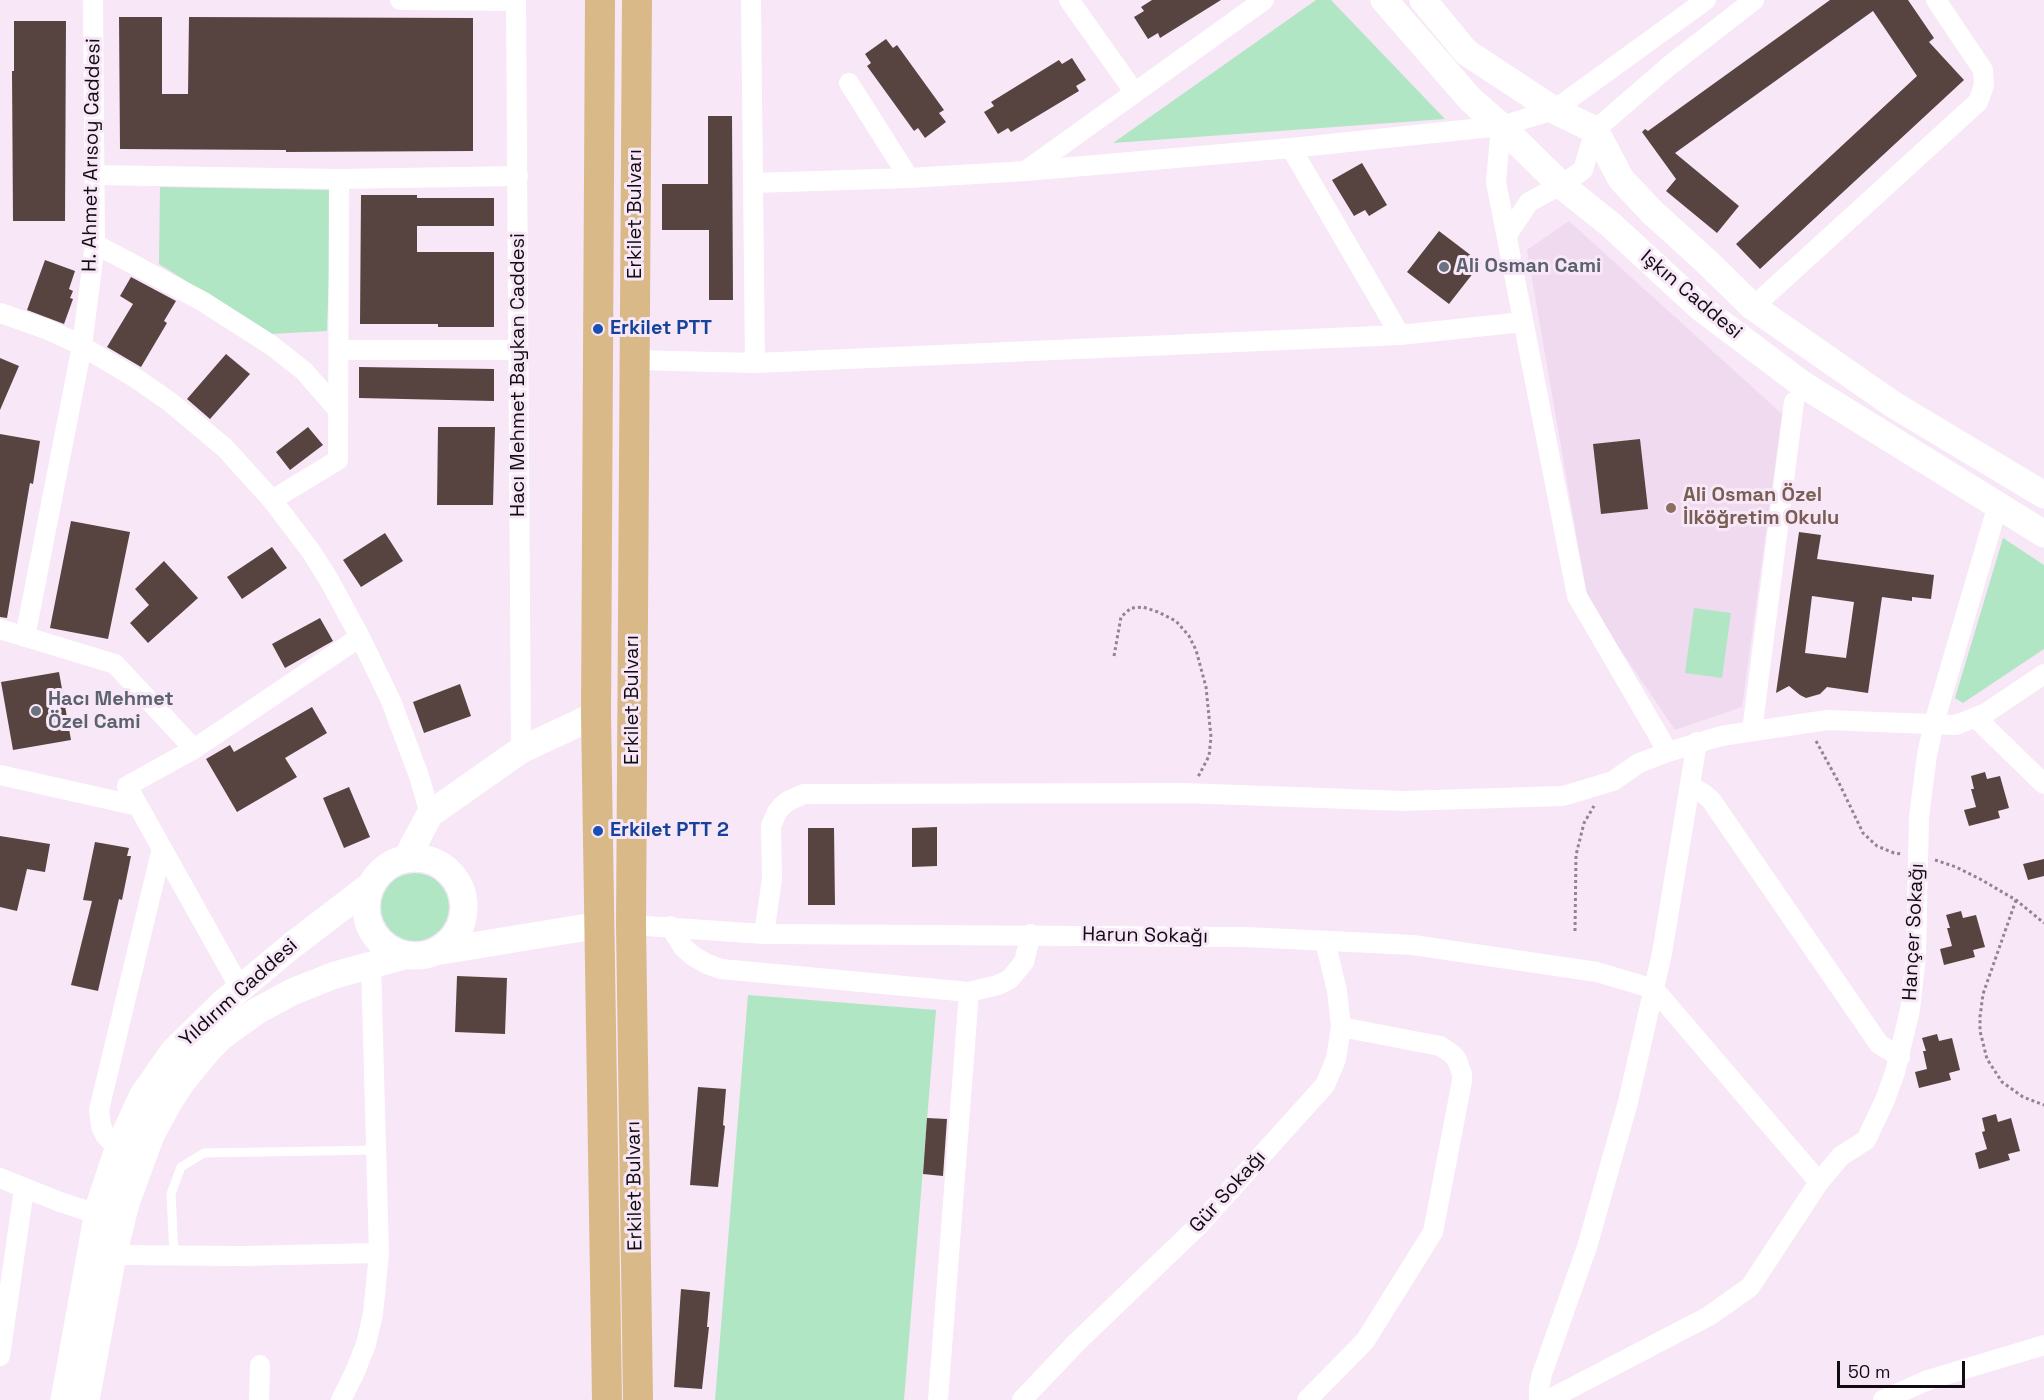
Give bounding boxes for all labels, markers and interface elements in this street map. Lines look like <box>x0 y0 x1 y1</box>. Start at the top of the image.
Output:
street label: H. Ahmet Arısoy Caddesi <box>78 38 106 272</box>
street label: Erkilet Bulvarı <box>624 149 648 279</box>
street label: Hacı Mehmet Baykan Caddesi <box>507 233 531 517</box>
street label: Işkın Caddesi <box>1635 245 1747 345</box>
place label: Ali Osman Cami <box>1456 255 1601 279</box>
marker: Ali Osman Cami <box>1437 260 1451 274</box>
place label: Erkilet PTT <box>610 317 712 341</box>
marker: Erkilet PTT <box>591 322 605 336</box>
place label: Ali Osman Özel İlköğretim Okulu <box>1683 484 1839 531</box>
marker: Ali Osman Özel İlköğretim Okulu <box>1664 501 1678 515</box>
street label: Erkilet Bulvarı <box>621 635 645 765</box>
place label: Hacı Mehmet Özel Cami <box>48 688 174 735</box>
marker: Hacı Mehmet Özel Cami <box>29 704 43 718</box>
place label: Erkilet PTT 2 <box>610 819 729 843</box>
marker: Erkilet PTT 2 <box>591 824 605 838</box>
street label: Hançer Sokağı <box>1898 863 1930 1001</box>
street label: Harun Sokağı <box>1082 923 1208 949</box>
street label: Yıldırım Caddesi <box>175 934 303 1052</box>
street label: Erkilet Bulvarı <box>622 1121 648 1251</box>
street label: Gür Sokağı <box>1185 1146 1271 1238</box>
scale bar <box>1840 1349 1968 1387</box>
text: 50 m <box>1848 1360 1890 1383</box>

